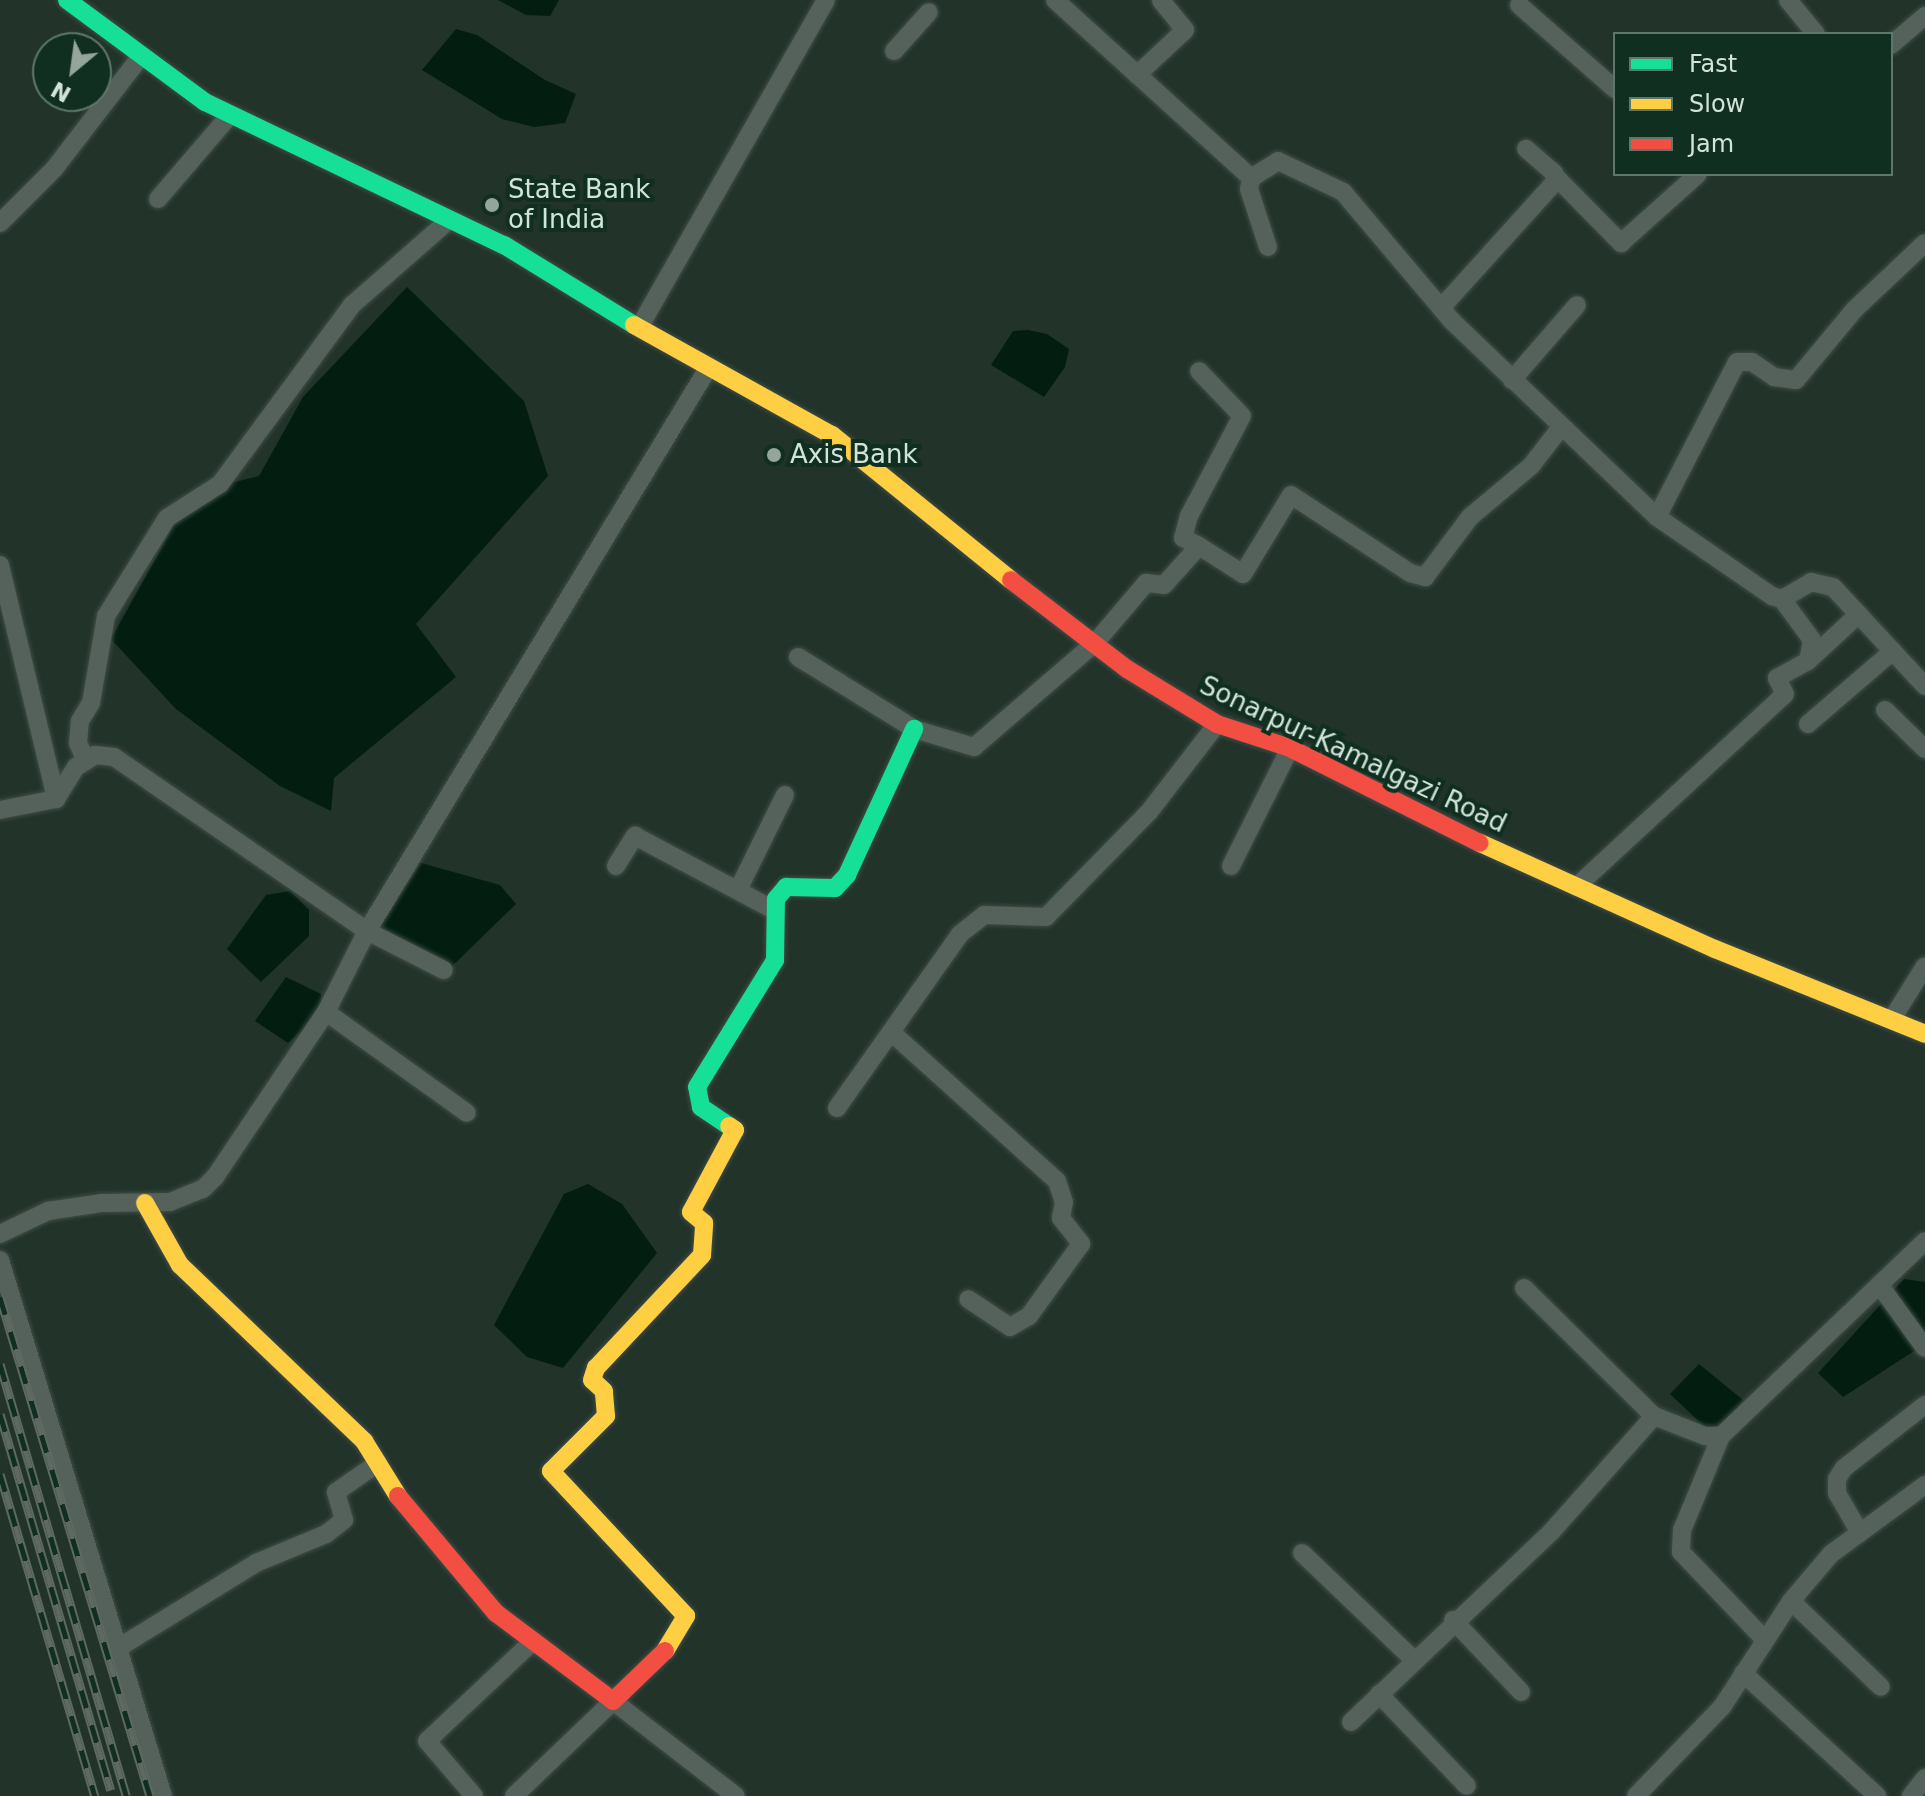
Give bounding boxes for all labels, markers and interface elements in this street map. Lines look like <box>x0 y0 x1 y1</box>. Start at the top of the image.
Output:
north arrow <box>32 32 112 112</box>
legend <box>1613 32 1893 176</box>
text: Fast <box>1689 50 1737 78</box>
text: N <box>47 76 75 107</box>
text: Slow <box>1689 90 1745 118</box>
text: Jam <box>1689 130 1734 158</box>
place label: State Bank of India <box>508 174 650 236</box>
marker: State Bank of India <box>483 196 501 214</box>
place label: Axis Bank <box>790 439 918 471</box>
marker: Axis Bank <box>765 446 783 464</box>
street label: Sonarpur-Kamalgazi Road <box>1195 670 1511 840</box>

